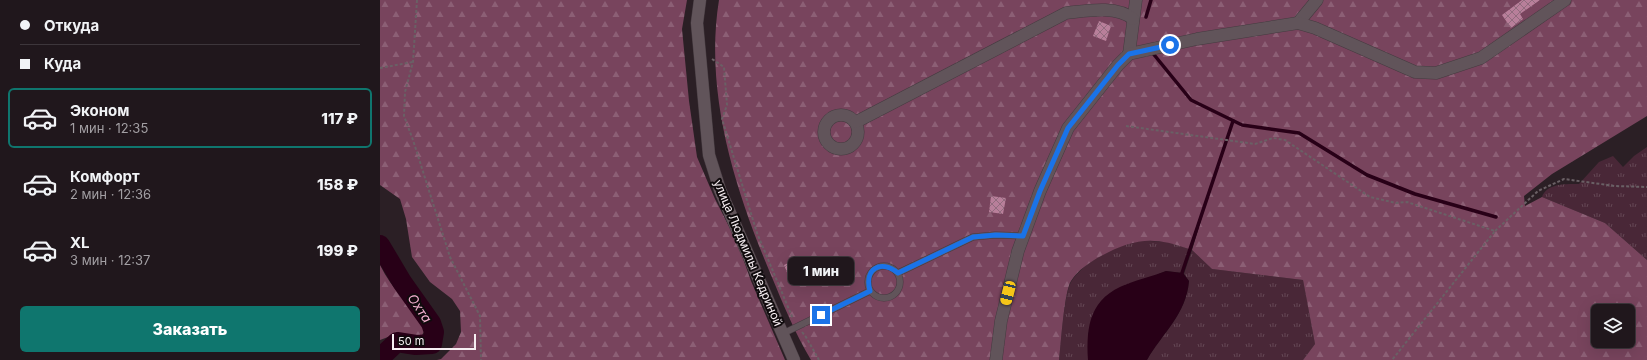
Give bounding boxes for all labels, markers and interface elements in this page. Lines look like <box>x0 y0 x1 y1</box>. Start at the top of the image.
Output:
text: Откуда <box>44 16 99 35</box>
route start <box>1161 36 1179 54</box>
text: Куда <box>44 54 81 73</box>
icon: car <box>22 100 58 136</box>
text: Эконом <box>70 101 129 120</box>
text: 117 ₽ <box>321 109 358 128</box>
text: 1 мин · 12:35 <box>70 120 148 136</box>
icon: car <box>22 166 58 202</box>
text: Комфорт <box>70 167 140 186</box>
text: 158 ₽ <box>317 175 358 194</box>
street label: улица Людмилы Кедриной <box>711 177 786 328</box>
text: 2 мин · 12:36 <box>70 186 151 202</box>
icon: car <box>22 232 58 268</box>
text: XL <box>70 233 90 252</box>
text: 199 ₽ <box>317 241 358 260</box>
text: 3 мин · 12:37 <box>70 252 150 268</box>
callout: 1 мин <box>788 257 854 285</box>
text: 1 мин <box>803 263 839 279</box>
car <box>999 280 1017 306</box>
water label: Охта <box>405 291 435 325</box>
map controls <box>1591 304 1635 348</box>
button: layers <box>1591 304 1635 348</box>
button: Заказать <box>20 306 360 352</box>
route end <box>812 306 830 324</box>
scale bar <box>392 332 476 351</box>
text: 50 m <box>398 334 424 348</box>

